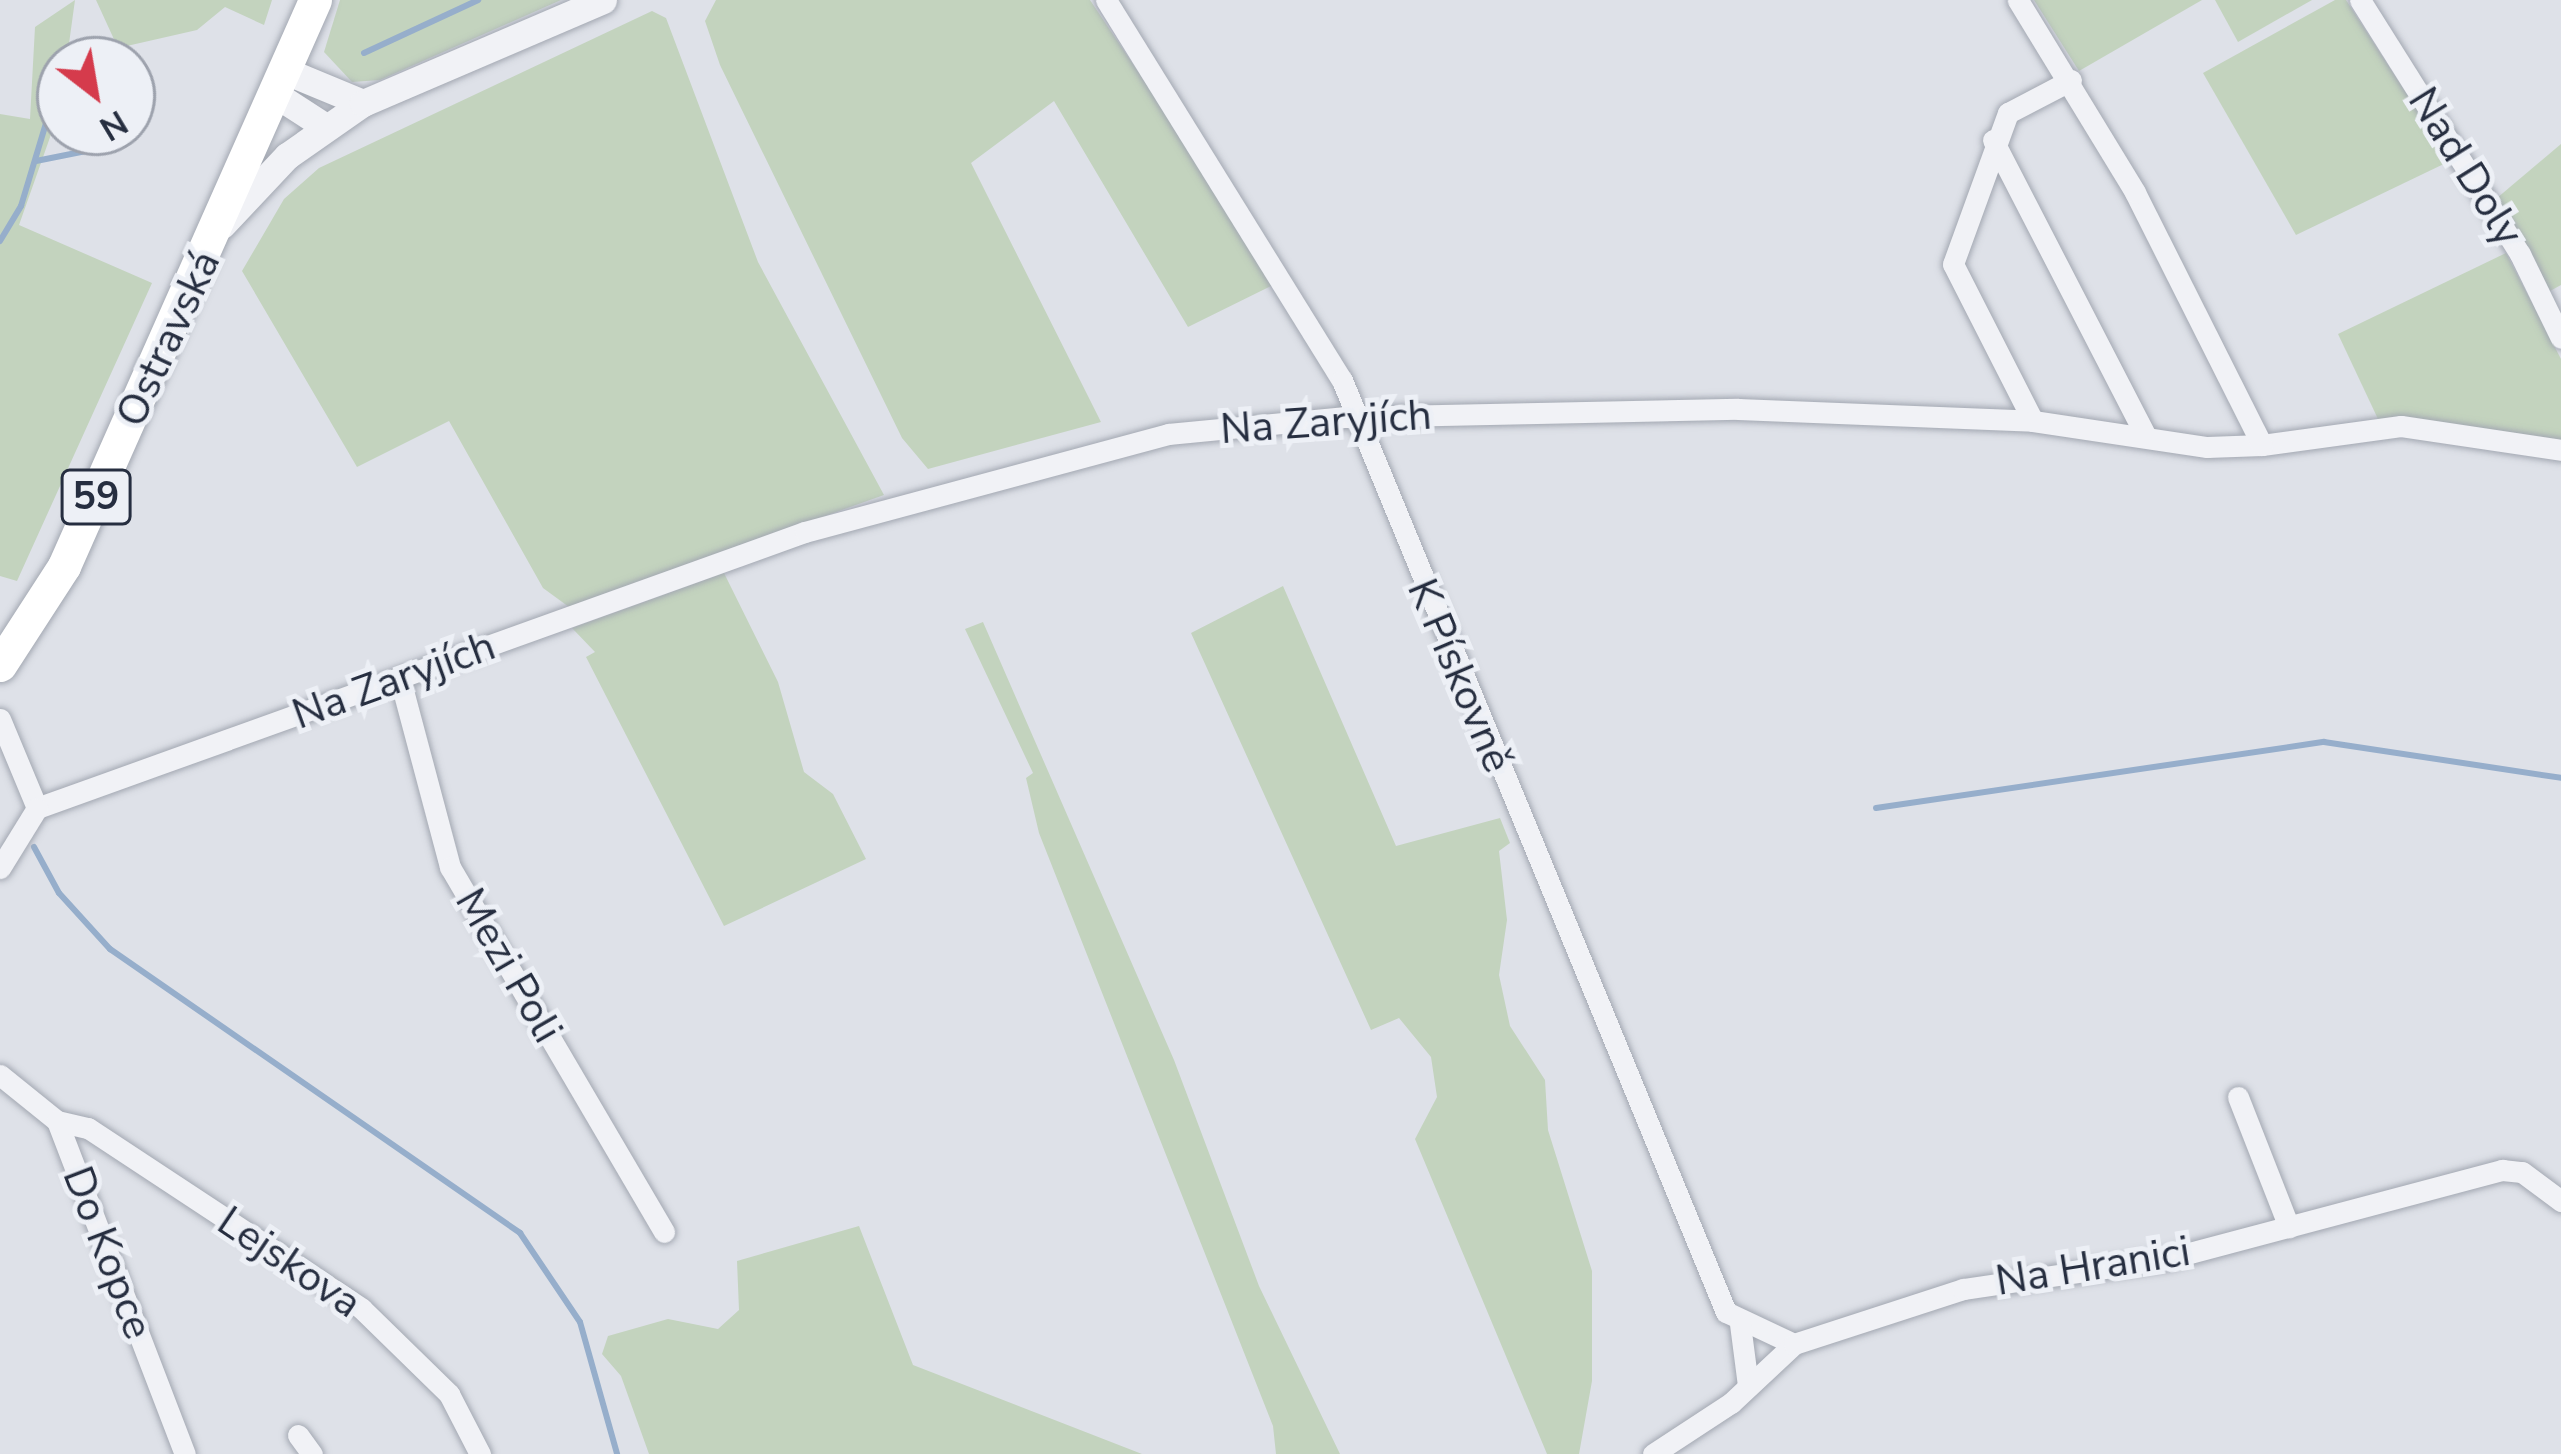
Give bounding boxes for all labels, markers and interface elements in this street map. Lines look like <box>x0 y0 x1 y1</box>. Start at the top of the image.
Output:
north arrow <box>36 36 156 156</box>
street label: Nad Doly <box>2397 79 2533 255</box>
text: N <box>91 99 135 150</box>
street label: Ostravská <box>106 243 232 435</box>
street label: Na Zaryjích <box>1219 390 1433 456</box>
road number: 59 <box>60 464 132 530</box>
street label: K Pískovně <box>1396 572 1522 780</box>
street label: Na Zaryjích <box>286 621 502 741</box>
street label: Mezi Poli <box>444 880 572 1052</box>
street label: Do Kopce <box>51 1160 163 1346</box>
street label: Lejskova <box>208 1197 370 1329</box>
street label: Na Hranici <box>1992 1227 2194 1307</box>

